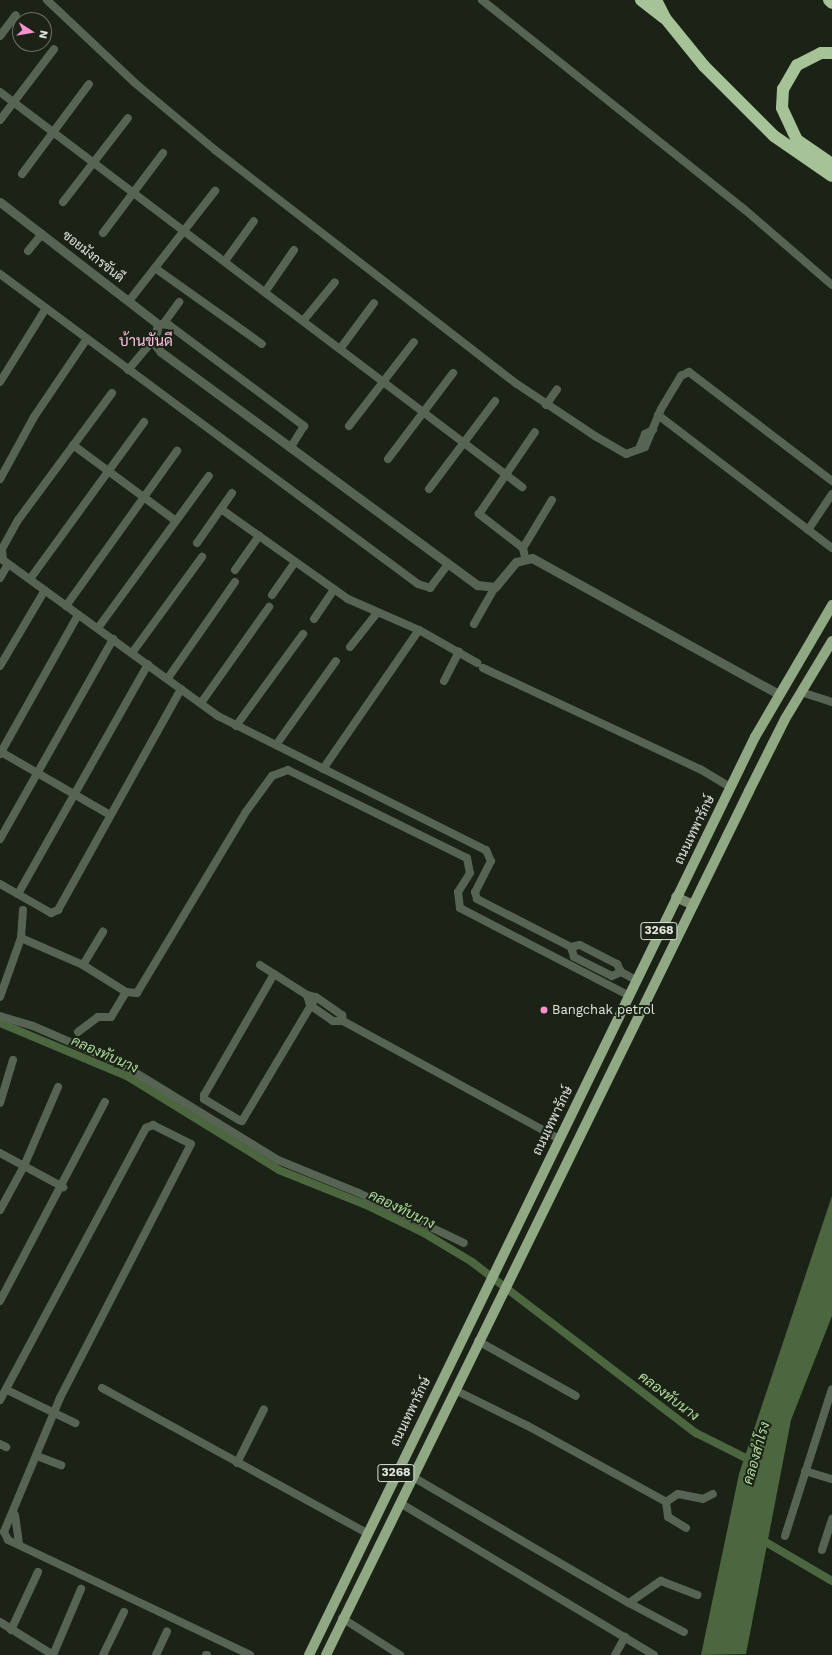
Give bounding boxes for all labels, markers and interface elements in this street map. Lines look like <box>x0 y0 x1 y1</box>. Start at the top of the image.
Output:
north arrow <box>12 12 52 52</box>
text: N <box>36 29 50 40</box>
street label: ซอยมังกรขันดี <box>59 228 127 286</box>
district label: บ้านขันดี <box>119 333 173 351</box>
street label: ถนนเทพารักษ์ <box>672 793 718 867</box>
road number: 3268 <box>640 921 678 941</box>
place label: Bangchak petrol <box>552 1002 655 1018</box>
marker: Bangchak petrol <box>539 1005 549 1015</box>
water label: คลองทับนาง <box>69 1032 141 1076</box>
street label: ถนนเทพารักษ์ <box>530 1084 576 1158</box>
water label: คลองทับนาง <box>366 1186 438 1232</box>
water label: คลองทับนาง <box>635 1368 703 1424</box>
street label: ถนนเทพารักษ์ <box>388 1375 434 1449</box>
water label: คลองสำโรง <box>739 1420 773 1486</box>
road number: 3268 <box>377 1463 415 1483</box>

